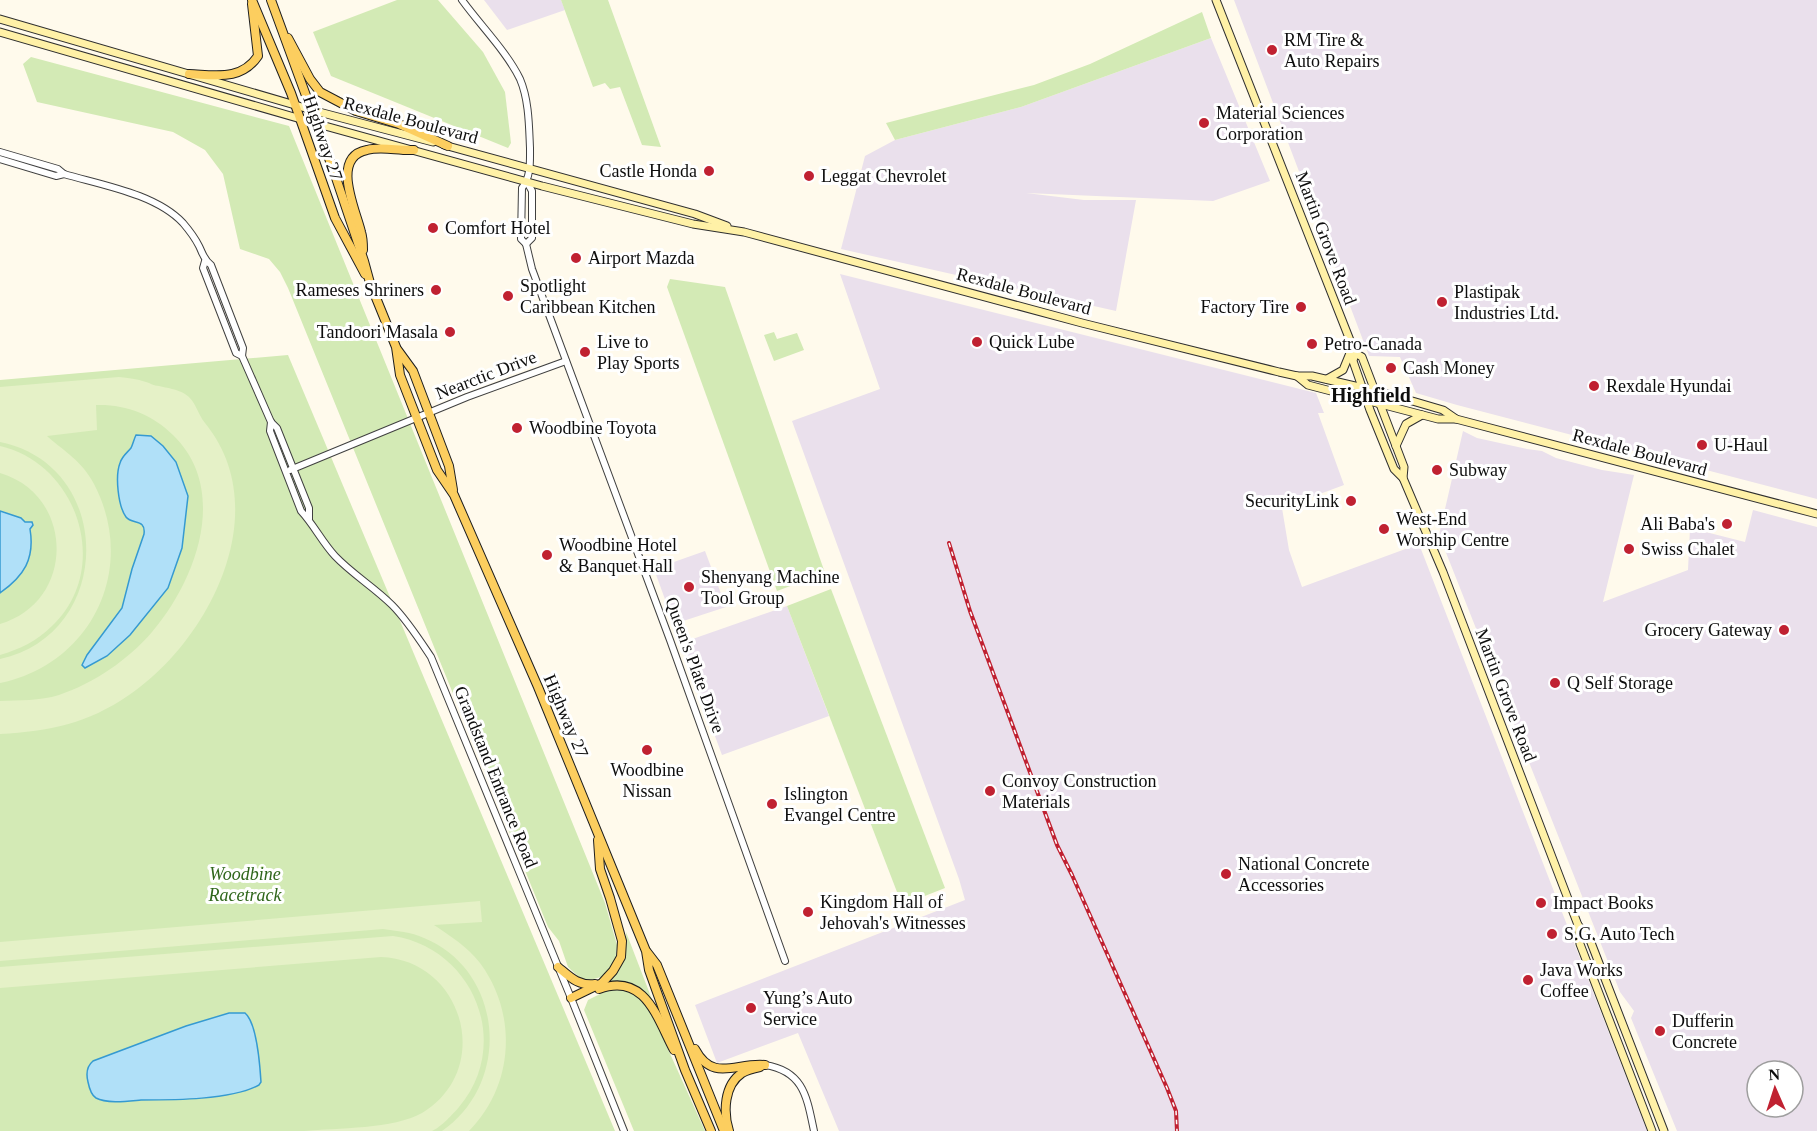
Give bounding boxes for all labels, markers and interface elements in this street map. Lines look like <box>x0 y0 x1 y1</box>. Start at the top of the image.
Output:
place label: RM Tire & Auto Repairs <box>1284 30 1379 71</box>
marker: RM Tire & Auto Repairs <box>1265 43 1279 57</box>
street label: Rexdale Boulevard <box>342 92 480 148</box>
street label: Highway 27 <box>299 93 347 183</box>
place label: Material Sciences Corporation <box>1216 103 1344 144</box>
marker: Material Sciences Corporation <box>1197 116 1211 130</box>
place label: Castle Honda <box>600 161 697 181</box>
marker: Castle Honda <box>702 164 716 178</box>
place label: Leggat Chevrolet <box>821 166 946 186</box>
marker: Leggat Chevrolet <box>802 169 816 183</box>
street label: Martin Grove Road <box>1291 169 1361 307</box>
place label: Comfort Hotel <box>445 218 551 238</box>
marker: Comfort Hotel <box>426 221 440 235</box>
place label: Airport Mazda <box>588 248 694 268</box>
marker: Airport Mazda <box>569 251 583 265</box>
street label: Rexdale Boulevard <box>955 263 1093 319</box>
place label: Spotlight Caribbean Kitchen <box>520 276 655 317</box>
place label: Rameses Shriners <box>296 280 424 300</box>
place label: Plastipak Industries Ltd. <box>1454 282 1559 323</box>
marker: Rameses Shriners <box>429 283 443 297</box>
marker: Spotlight Caribbean Kitchen <box>501 289 515 303</box>
marker: Plastipak Industries Ltd. <box>1435 295 1449 309</box>
place label: Factory Tire <box>1200 297 1289 317</box>
marker: Factory Tire <box>1294 300 1308 314</box>
place label: Tandoori Masala <box>317 322 438 342</box>
marker: Tandoori Masala <box>443 325 457 339</box>
place label: Live to Play Sports <box>597 332 680 373</box>
place label: Quick Lube <box>989 332 1074 352</box>
place label: Petro-Canada <box>1324 334 1422 354</box>
marker: Quick Lube <box>970 335 984 349</box>
marker: Petro-Canada <box>1305 337 1319 351</box>
marker: Live to Play Sports <box>578 345 592 359</box>
street label: Nearctic Drive <box>433 347 539 403</box>
place label: Cash Money <box>1403 358 1495 378</box>
marker: Cash Money <box>1384 361 1398 375</box>
place label: Rexdale Hyundai <box>1606 376 1731 396</box>
marker: Rexdale Hyundai <box>1587 379 1601 393</box>
district label: Highfield <box>1331 384 1411 407</box>
place label: Woodbine Toyota <box>529 418 656 438</box>
marker: Woodbine Toyota <box>510 421 524 435</box>
street label: Rexdale Boulevard <box>1571 424 1709 480</box>
place label: U-Haul <box>1714 435 1768 455</box>
marker: U-Haul <box>1695 438 1709 452</box>
place label: Subway <box>1449 460 1507 480</box>
marker: Subway <box>1430 463 1444 477</box>
place label: SecurityLink <box>1245 491 1339 511</box>
marker: SecurityLink <box>1344 494 1358 508</box>
place label: West-End Worship Centre <box>1396 509 1509 550</box>
place label: Ali Baba's <box>1640 514 1715 534</box>
marker: Ali Baba's <box>1720 517 1734 531</box>
marker: West-End Worship Centre <box>1377 522 1391 536</box>
place label: Woodbine Hotel & Banquet Hall <box>559 535 677 576</box>
place label: Swiss Chalet <box>1641 539 1735 559</box>
marker: Swiss Chalet <box>1622 542 1636 556</box>
marker: Woodbine Hotel & Banquet Hall <box>540 548 554 562</box>
place label: Shenyang Machine Tool Group <box>701 567 839 608</box>
marker: Shenyang Machine Tool Group <box>682 580 696 594</box>
street label: Queen's Plate Drive <box>661 594 729 736</box>
place label: Grocery Gateway <box>1645 620 1772 640</box>
marker: Grocery Gateway <box>1777 623 1791 637</box>
street label: Martin Grove Road <box>1471 626 1541 764</box>
street label: Highway 27 <box>540 671 592 761</box>
place label: Q Self Storage <box>1567 673 1673 693</box>
marker: Q Self Storage <box>1548 676 1562 690</box>
street label: Grandstand Entrance Road <box>450 683 542 871</box>
marker: Woodbine Nissan <box>640 743 654 757</box>
place label: Woodbine Nissan <box>610 760 684 801</box>
place label: Convoy Construction Materials <box>1002 771 1157 812</box>
place label: Islington Evangel Centre <box>784 784 895 825</box>
marker: Convoy Construction Materials <box>983 784 997 798</box>
marker: Islington Evangel Centre <box>765 797 779 811</box>
place label: National Concrete Accessories <box>1238 854 1369 895</box>
park label: Woodbine Racetrack <box>208 864 282 905</box>
marker: National Concrete Accessories <box>1219 867 1233 881</box>
place label: Kingdom Hall of Jehovah's Witnesses <box>820 892 966 933</box>
place label: Impact Books <box>1553 893 1654 913</box>
marker: Impact Books <box>1534 896 1548 910</box>
marker: Kingdom Hall of Jehovah's Witnesses <box>801 905 815 919</box>
place label: S.G. Auto Tech <box>1564 924 1674 944</box>
marker: S.G. Auto Tech <box>1545 927 1559 941</box>
place label: Java Works Coffee <box>1540 960 1623 1001</box>
marker: Java Works Coffee <box>1521 973 1535 987</box>
place label: Yung’s Auto Service <box>763 988 853 1029</box>
marker: Yung’s Auto Service <box>744 1001 758 1015</box>
place label: Dufferin Concrete <box>1672 1011 1737 1052</box>
marker: Dufferin Concrete <box>1653 1024 1667 1038</box>
north arrow <box>1745 1059 1805 1119</box>
text: N <box>1768 1066 1781 1083</box>

